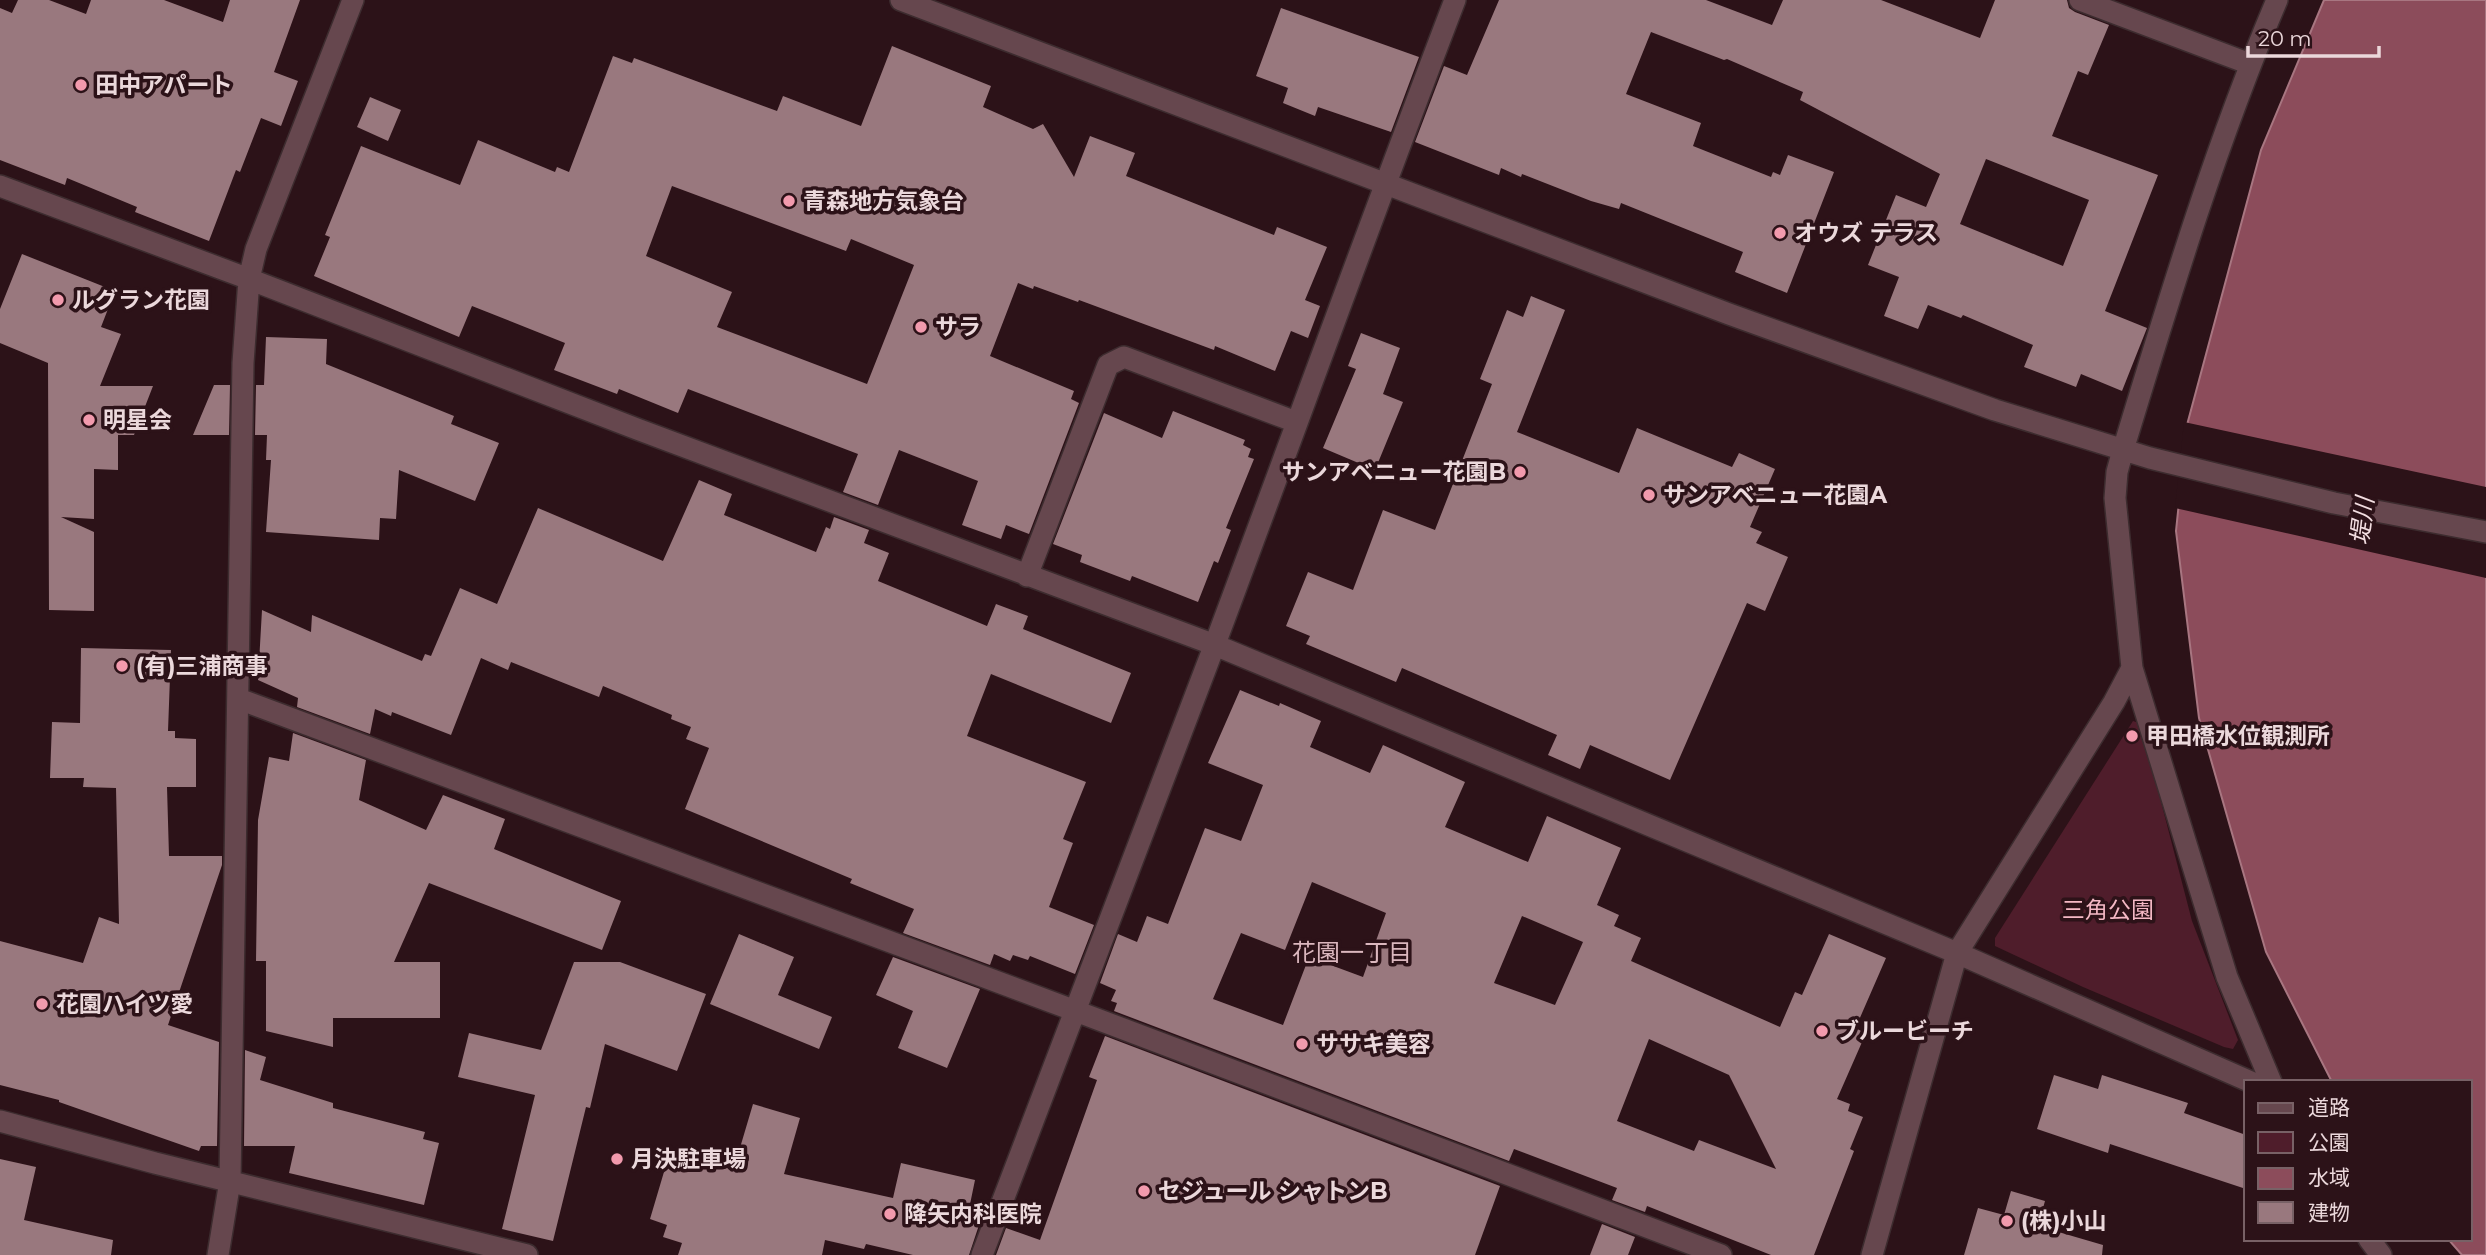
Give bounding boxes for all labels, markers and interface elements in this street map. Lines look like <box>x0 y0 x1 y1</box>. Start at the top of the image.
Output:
scale bar <box>2248 14 2379 58</box>
text: 20 m <box>2258 26 2312 51</box>
place label: 田中アパート <box>95 71 233 99</box>
marker: 田中アパート <box>73 77 89 93</box>
place label: 青森地方気象台 <box>803 187 964 215</box>
marker: 青森地方気象台 <box>781 193 797 209</box>
place label: オウズ テラス <box>1794 219 1938 247</box>
marker: オウズ テラス <box>1772 225 1788 241</box>
place label: ルグラン花園 <box>72 286 210 314</box>
marker: ルグラン花園 <box>50 292 66 308</box>
place label: サラ <box>935 313 981 341</box>
marker: サラ <box>913 319 929 335</box>
place label: 明星会 <box>103 406 172 434</box>
marker: 明星会 <box>81 412 97 428</box>
place label: サンアベニュー花園B <box>1282 458 1506 486</box>
marker: サンアベニュー花園B <box>1512 464 1528 480</box>
place label: サンアベニュー花園A <box>1663 481 1888 509</box>
marker: サンアベニュー花園A <box>1641 487 1657 503</box>
water label: 堤川 <box>2345 492 2380 547</box>
place label: (有)三浦商事 <box>136 652 267 680</box>
marker: (有)三浦商事 <box>114 658 130 674</box>
place label: 甲田橋水位観測所 <box>2146 722 2330 750</box>
marker: 甲田橋水位観測所 <box>2124 728 2140 744</box>
park label: 三角公園 <box>2062 896 2154 924</box>
district label: 花園一丁目 <box>1292 938 1412 967</box>
place label: 花園ハイツ愛 <box>56 990 194 1018</box>
marker: 花園ハイツ愛 <box>34 996 50 1012</box>
place label: ブルービーチ <box>1836 1017 1974 1045</box>
marker: ブルービーチ <box>1814 1023 1830 1039</box>
place label: ササキ美容 <box>1316 1030 1431 1058</box>
marker: ササキ美容 <box>1294 1036 1310 1052</box>
legend <box>2244 1080 2472 1241</box>
text: 道路 <box>2308 1095 2350 1120</box>
text: 公園 <box>2308 1130 2350 1155</box>
place label: 月決駐車場 <box>631 1145 746 1173</box>
marker: 月決駐車場 <box>609 1151 625 1167</box>
text: 水域 <box>2308 1165 2350 1190</box>
place label: セジュール シャトンB <box>1158 1177 1388 1205</box>
marker: セジュール シャトンB <box>1136 1183 1152 1199</box>
place label: 降矢内科医院 <box>904 1200 1042 1228</box>
text: 建物 <box>2308 1200 2350 1225</box>
marker: 降矢内科医院 <box>882 1206 898 1222</box>
place label: (株)小山 <box>2021 1207 2106 1235</box>
marker: (株)小山 <box>1999 1213 2015 1229</box>

